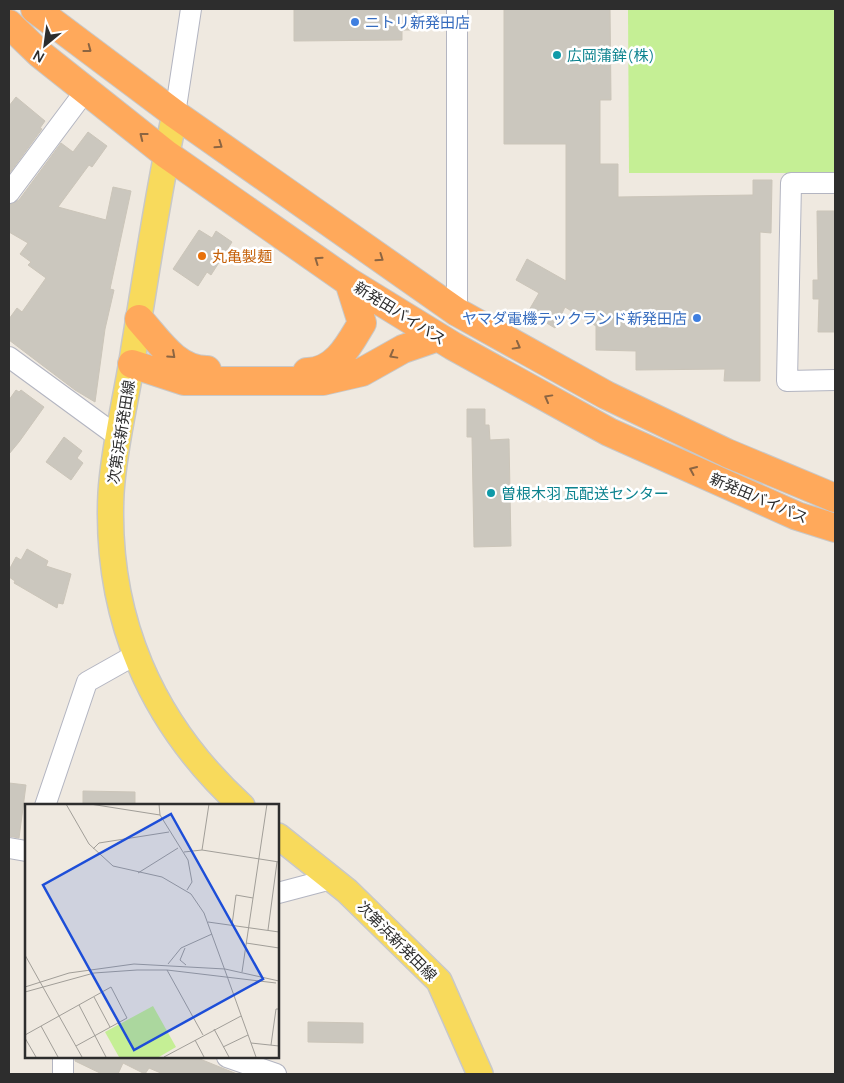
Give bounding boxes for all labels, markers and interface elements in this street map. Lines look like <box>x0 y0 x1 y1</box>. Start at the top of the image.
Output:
place label: ニトリ新発田店 <box>365 12 470 33</box>
marker: ニトリ新発田店 <box>349 16 361 28</box>
north arrow <box>20 20 70 70</box>
one-way arrow <box>82 43 91 51</box>
place label: 広岡蒲鉾(株) <box>567 45 655 66</box>
text: N <box>29 46 47 68</box>
marker: 広岡蒲鉾(株) <box>551 49 563 61</box>
one-way arrow <box>140 132 149 141</box>
one-way arrow <box>213 139 222 148</box>
place label: 丸亀製麺 <box>212 246 272 267</box>
marker: 丸亀製麺 <box>196 250 208 262</box>
one-way arrow <box>374 252 384 261</box>
one-way arrow <box>315 257 324 266</box>
street label: 新発田バイパス <box>350 276 450 350</box>
place label: ヤマダ電機テックランド新発田店 <box>462 308 687 329</box>
marker: ヤマダ電機テックランド新発田店 <box>691 312 703 324</box>
one-way arrow <box>512 339 521 349</box>
one-way arrow <box>167 349 176 358</box>
one-way arrow <box>389 349 398 359</box>
street label: 次第浜新発田線 <box>102 378 140 486</box>
one-way arrow <box>544 394 553 404</box>
one-way arrow <box>689 465 698 476</box>
street label: 新発田バイパス <box>707 468 811 528</box>
place label: 曽根木羽 瓦配送センター <box>501 483 669 504</box>
marker: 曽根木羽 瓦配送センター <box>485 487 497 499</box>
inset map <box>25 804 279 1058</box>
street label: 次第浜新発田線 <box>352 896 442 986</box>

